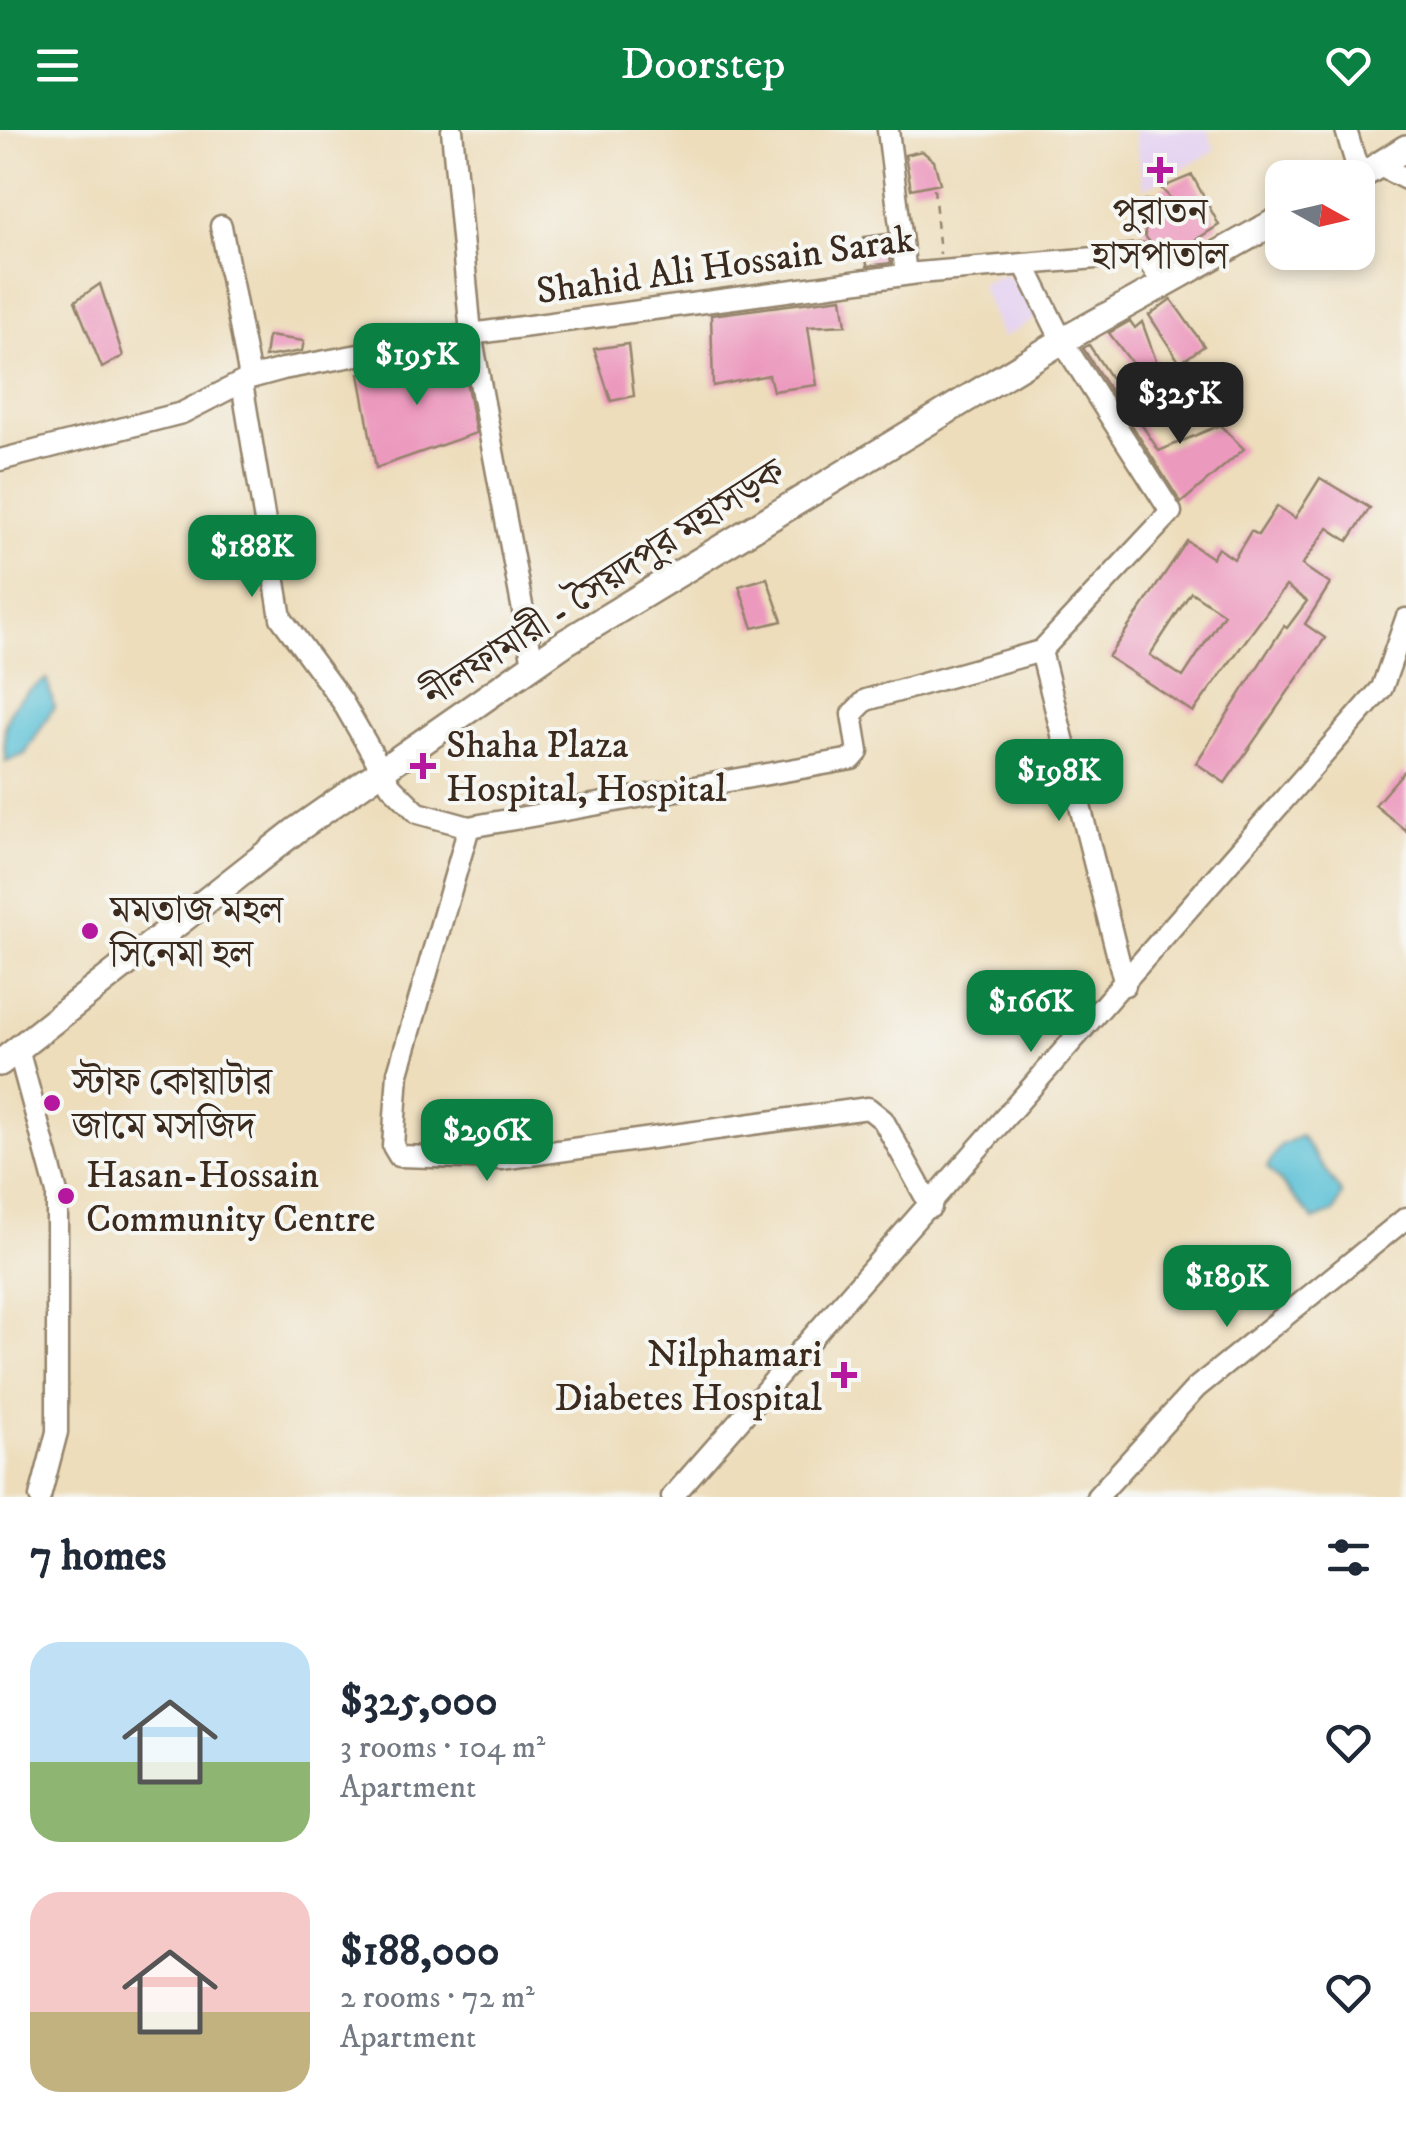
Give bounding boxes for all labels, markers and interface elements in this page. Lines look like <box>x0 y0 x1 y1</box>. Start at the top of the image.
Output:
text: Doorstep <box>621 37 785 93</box>
icon: menu <box>30 38 85 93</box>
icon: heart <box>1321 38 1376 93</box>
marker: পুরাতন হাসপাতাল <box>1147 157 1173 183</box>
north arrow <box>1265 160 1375 270</box>
map controls <box>1265 160 1375 270</box>
place label: পুরাতন হাসপাতাল <box>1090 189 1230 281</box>
street label: Shahid Ali Hossain Sarak <box>533 216 917 316</box>
pin: $195K <box>347 323 487 408</box>
text: $195K <box>375 335 459 375</box>
pin: $325K <box>1110 362 1250 447</box>
text: $325K <box>1138 374 1222 414</box>
street label: নীলফামারী - সৈয়দপুর মহাসড়ক <box>412 447 795 720</box>
pin: $188K <box>182 515 322 600</box>
text: $188K <box>210 527 294 567</box>
place label: Shaha Plaza Hospital, Hospital <box>446 722 727 814</box>
pin: $198K <box>989 739 1129 824</box>
text: $198K <box>1017 751 1101 791</box>
marker: Shaha Plaza Hospital, Hospital <box>410 753 436 779</box>
place label: মমতাজ মহল সিনেমা হল <box>108 887 285 979</box>
marker: মমতাজ মহল সিনেমা হল <box>79 920 101 942</box>
pin: $166K <box>961 970 1101 1055</box>
text: $166K <box>989 982 1073 1022</box>
place label: স্টাফ কোয়াটার জামে মসজিদ <box>70 1058 274 1151</box>
marker: স্টাফ কোয়াটার জামে মসজিদ <box>41 1092 63 1114</box>
pin: $296K <box>417 1099 557 1184</box>
text: $296K <box>443 1111 531 1151</box>
place label: Hasan-Hossain Community Centre <box>86 1152 376 1244</box>
marker: Hasan-Hossain Community Centre <box>55 1185 77 1207</box>
pin: $189K <box>1157 1245 1297 1330</box>
text: $189K <box>1185 1257 1269 1297</box>
place label: Nilphamari Diabetes Hospital <box>555 1331 823 1423</box>
marker: Nilphamari Diabetes Hospital <box>831 1362 857 1388</box>
icon: filters <box>1321 1530 1376 1585</box>
text: 7 homes <box>30 1531 166 1583</box>
text: $325,000 <box>340 1676 498 1728</box>
icon: home <box>110 1682 230 1802</box>
icon: heart <box>1321 1715 1376 1770</box>
text: 3 rooms · 104 m² <box>340 1728 545 1768</box>
text: Apartment <box>340 1768 476 1808</box>
text: $188,000 <box>340 1926 500 1978</box>
icon: home <box>110 1932 230 2052</box>
icon: heart <box>1321 1965 1376 2020</box>
text: 2 rooms · 72 m² <box>340 1978 535 2018</box>
text: Apartment <box>340 2018 476 2058</box>

